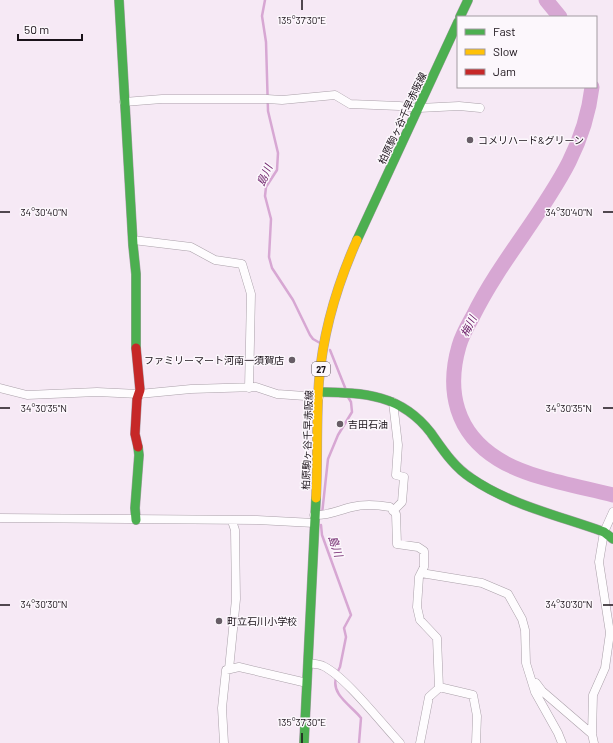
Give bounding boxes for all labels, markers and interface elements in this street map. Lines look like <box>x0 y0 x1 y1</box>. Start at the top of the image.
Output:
text: 135°37'30"E <box>278 14 326 26</box>
scale bar <box>18 16 82 42</box>
legend <box>457 16 597 88</box>
text: 50 m <box>24 22 49 36</box>
text: Fast <box>493 24 516 38</box>
text: Slow <box>493 44 518 58</box>
text: Jam <box>493 64 516 78</box>
street label: 柏原駒ヶ谷千早赤阪線 <box>375 70 429 166</box>
place label: コメリハード&グリーン <box>478 134 584 146</box>
marker: コメリハード&グリーン <box>465 135 475 145</box>
water label: 島川 <box>254 161 275 188</box>
text: 34°30'40"N <box>20 206 68 218</box>
text: 34°30'40"N <box>545 206 593 218</box>
water label: 梅川 <box>457 312 479 339</box>
place label: ファミリーマート河南一須賀店 <box>144 354 284 366</box>
marker: ファミリーマート河南一須賀店 <box>287 355 297 365</box>
road number: 27 <box>312 362 330 376</box>
street label: 柏原駒ヶ谷千早赤阪線 <box>299 390 315 490</box>
text: 34°30'35"N <box>21 402 67 414</box>
text: 34°30'35"N <box>546 402 592 414</box>
place label: 吉田石油 <box>348 418 388 430</box>
marker: 吉田石油 <box>335 419 345 429</box>
water label: 島川 <box>326 533 346 559</box>
text: 34°30'30"N <box>21 598 67 610</box>
text: 34°30'30"N <box>546 598 592 610</box>
place label: 町立石川小学校 <box>227 615 297 627</box>
marker: 町立石川小学校 <box>214 616 224 626</box>
text: 135°37'30"E <box>278 716 326 728</box>

